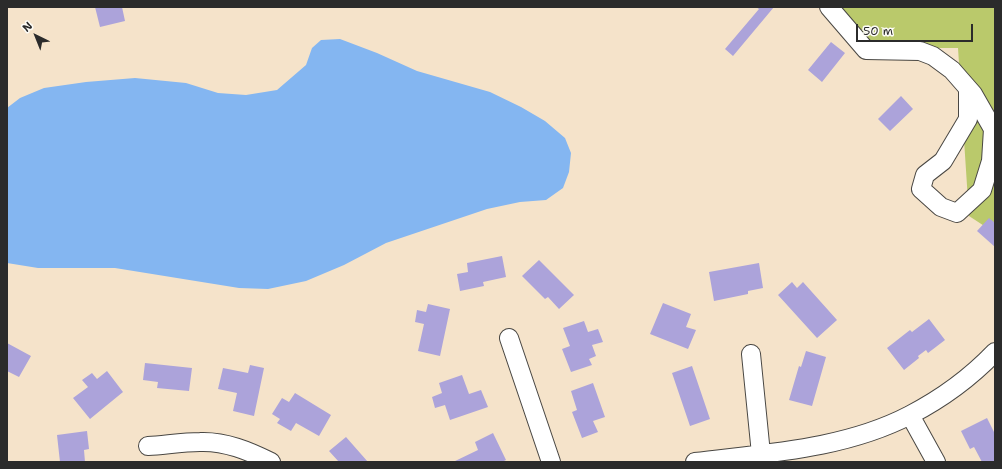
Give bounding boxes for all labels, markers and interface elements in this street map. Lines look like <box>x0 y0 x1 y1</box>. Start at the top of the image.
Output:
north arrow <box>16 16 56 56</box>
scale bar <box>858 16 975 42</box>
text: N <box>19 18 36 35</box>
text: 50 m <box>863 23 893 39</box>

